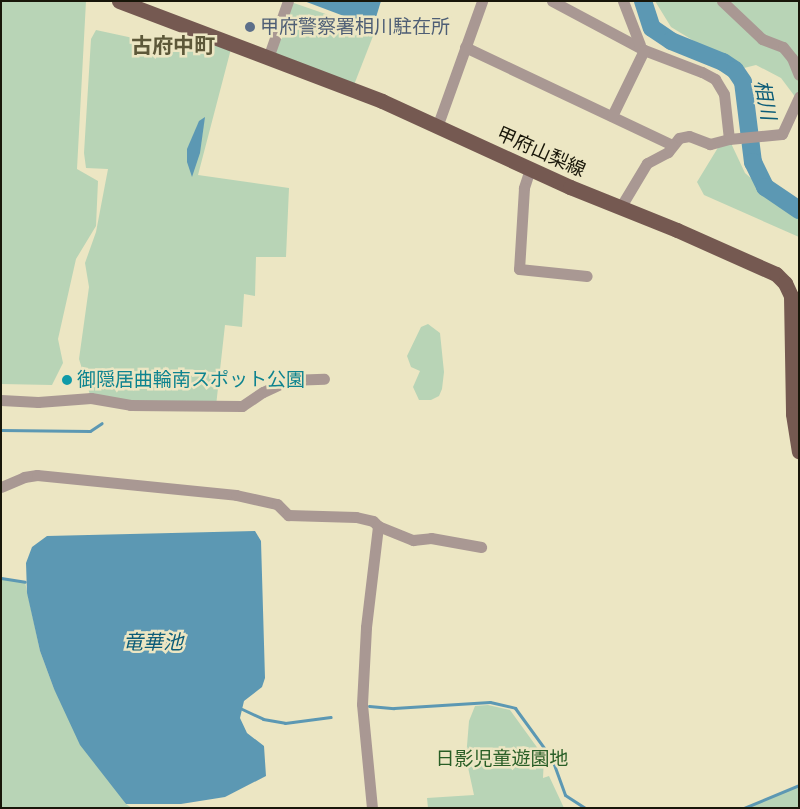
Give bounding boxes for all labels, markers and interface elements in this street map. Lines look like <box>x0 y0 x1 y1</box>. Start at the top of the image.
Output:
place label: 甲府警察署相川駐在所 <box>260 16 450 38</box>
marker: 甲府警察署相川駐在所 <box>244 21 256 33</box>
district label: 古府中町 <box>131 33 215 59</box>
water label: 相川 <box>749 78 781 122</box>
street label: 甲府山梨線 <box>493 122 589 182</box>
place label: 御隠居曲輪南スポット公園 <box>77 369 305 391</box>
marker: 御隠居曲輪南スポット公園 <box>61 374 73 386</box>
water label: 竜華池 <box>123 630 183 654</box>
park label: 日影児童遊園地 <box>436 748 568 770</box>

